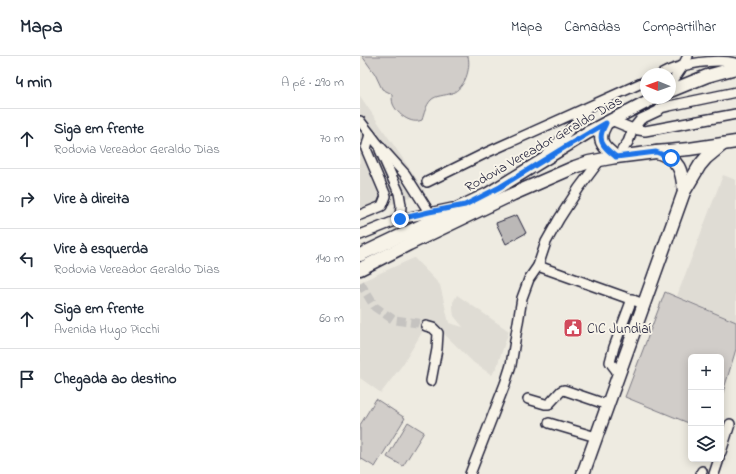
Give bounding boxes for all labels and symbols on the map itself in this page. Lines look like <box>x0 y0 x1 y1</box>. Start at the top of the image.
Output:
north arrow <box>640 68 676 104</box>
street label: Rodovia Vereador Geraldo Dias <box>461 91 626 198</box>
route start <box>662 149 680 167</box>
route end <box>391 210 409 228</box>
public building icon: CIC Jundiaí <box>562 317 584 339</box>
place label: CIC Jundiaí <box>587 319 652 340</box>

